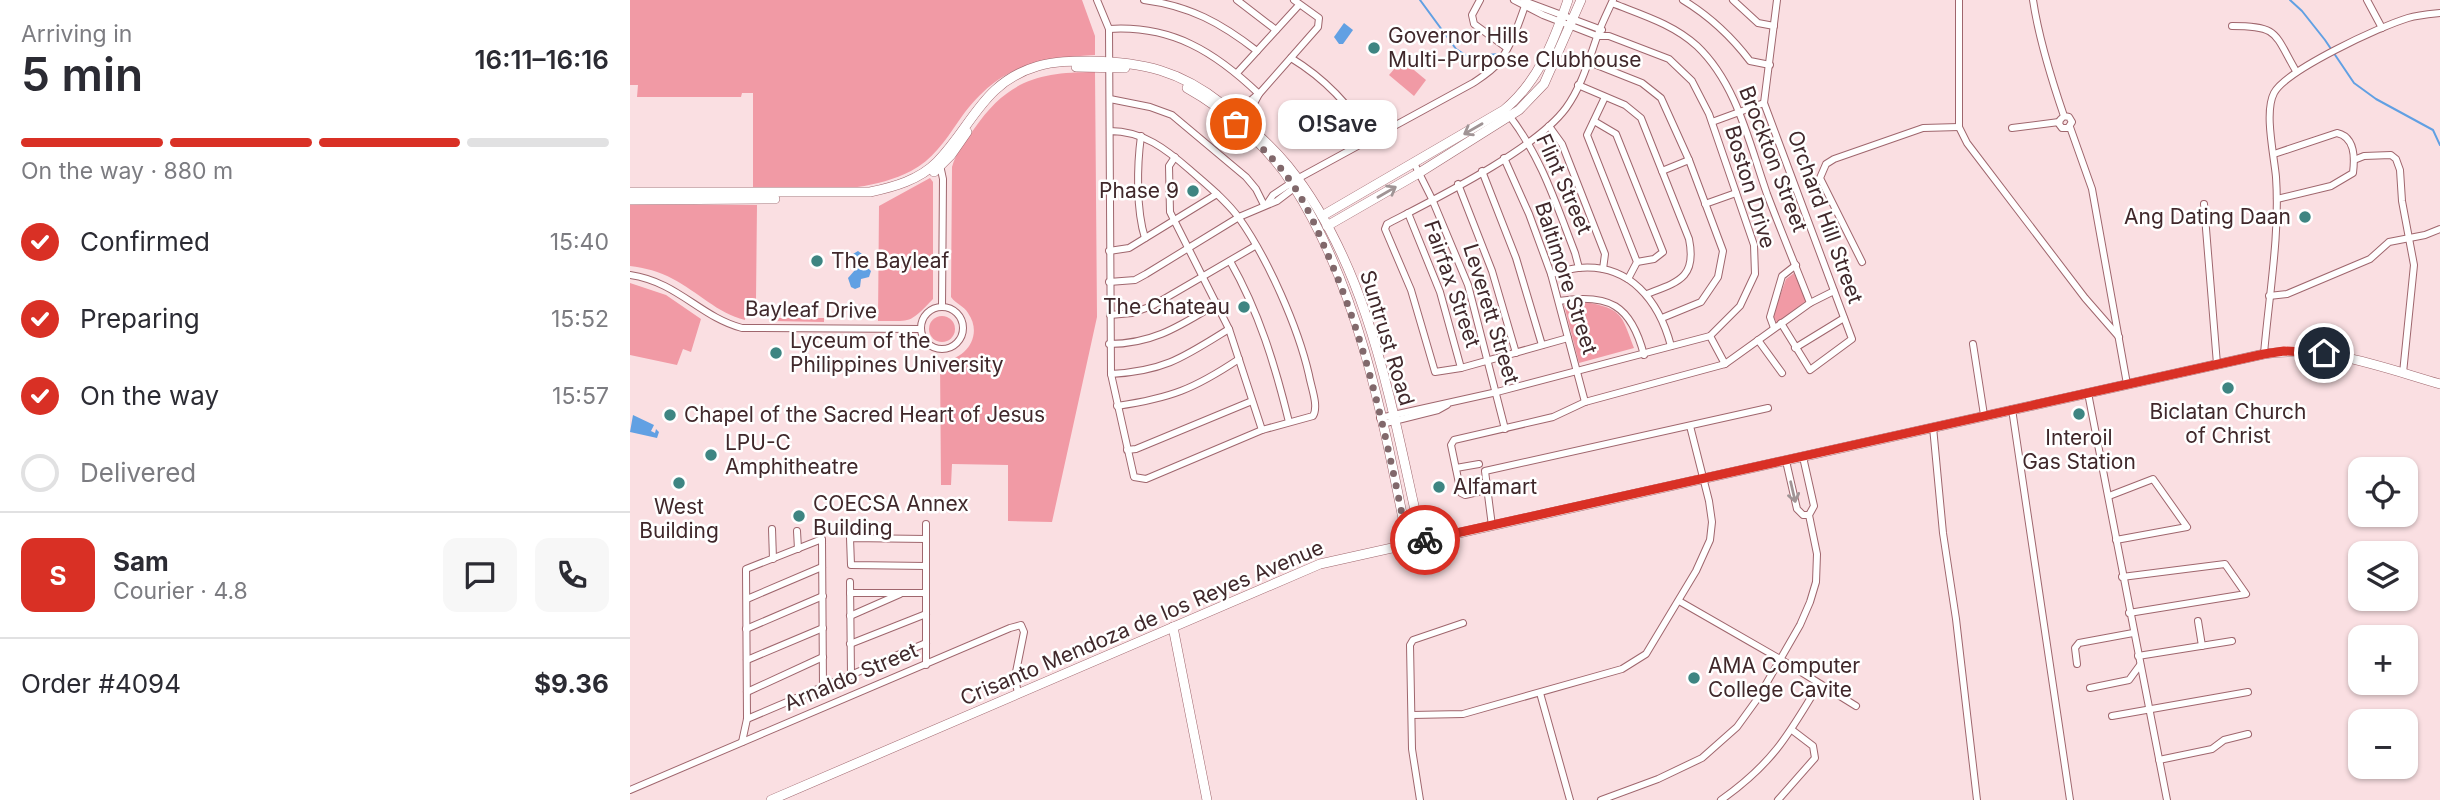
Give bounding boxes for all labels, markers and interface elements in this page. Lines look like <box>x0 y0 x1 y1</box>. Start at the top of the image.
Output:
text: Arriving in <box>21 20 132 48</box>
place label: Governor Hills Multi-Purpose Clubhouse <box>1388 23 1642 72</box>
marker: Governor Hills Multi-Purpose Clubhouse <box>1366 40 1382 56</box>
text: 16:11–16:16 <box>475 44 609 75</box>
text: 5 min <box>21 46 143 102</box>
street label: Brockton Street <box>1734 82 1813 235</box>
pin <box>1206 94 1266 154</box>
callout: O!Save <box>1278 100 1397 148</box>
icon: bag <box>1217 105 1255 143</box>
text: O!Save <box>1298 110 1377 138</box>
one-way arrow <box>1463 122 1483 136</box>
street label: Boston Drive <box>1720 122 1781 251</box>
street label: Orchard Hill Street <box>1783 127 1868 307</box>
street label: Flint Street <box>1531 130 1598 238</box>
text: On the way · 880 m <box>21 157 233 185</box>
place label: Phase 9 <box>1099 178 1179 203</box>
marker: Phase 9 <box>1185 183 1201 199</box>
one-way arrow <box>1376 185 1396 199</box>
street label: Baltimore Street <box>1530 198 1603 357</box>
place label: Ang Dating Daan <box>2124 204 2291 229</box>
marker: Ang Dating Daan <box>2297 209 2313 225</box>
street label: Fairfax Street <box>1419 217 1486 351</box>
icon: check <box>21 223 59 261</box>
text: Confirmed <box>80 226 210 257</box>
text: 15:40 <box>550 228 609 256</box>
street label: Leverett Street <box>1458 241 1525 387</box>
place label: The Bayleaf <box>831 248 950 273</box>
marker: The Bayleaf <box>809 253 825 269</box>
street label: Suntrust Road <box>1355 267 1420 408</box>
place label: The Chateau <box>1103 294 1230 319</box>
street label: Bayleaf Drive <box>745 296 877 323</box>
marker: The Chateau <box>1236 299 1252 315</box>
icon: check <box>21 300 59 338</box>
text: Preparing <box>80 303 200 334</box>
text: 15:52 <box>551 305 609 333</box>
pin <box>2294 323 2354 383</box>
place label: Lyceum of the Philippines University <box>790 328 1004 377</box>
icon: home <box>2305 334 2343 372</box>
marker: Lyceum of the Philippines University <box>768 345 784 361</box>
icon: check <box>21 377 59 415</box>
text: On the way <box>80 380 219 411</box>
marker: Biclatan Church of Christ <box>2220 380 2236 396</box>
text: 15:57 <box>552 382 609 410</box>
place label: Biclatan Church of Christ <box>2150 399 2306 448</box>
place label: Chapel of the Sacred Heart of Jesus <box>684 402 1045 427</box>
marker: Interoil Gas Station <box>2071 406 2087 422</box>
marker: Chapel of the Sacred Heart of Jesus <box>662 407 678 423</box>
place label: Interoil Gas Station <box>2022 425 2136 474</box>
place label: LPU-C Amphitheatre <box>725 430 858 479</box>
marker: LPU-C Amphitheatre <box>703 447 719 463</box>
text: Delivered <box>80 457 196 488</box>
map controls <box>2348 457 2418 779</box>
button: locate <box>2348 457 2418 527</box>
place label: Alfamart <box>1453 474 1537 499</box>
marker: West Building <box>671 475 687 491</box>
marker: Alfamart <box>1431 479 1447 495</box>
one-way arrow <box>1787 480 1800 503</box>
place label: COECSA Annex Building <box>813 491 969 540</box>
place label: West Building <box>639 494 719 543</box>
courier <box>1390 505 1460 575</box>
marker: COECSA Annex Building <box>791 508 807 524</box>
icon: bike <box>1406 521 1444 559</box>
street label: Crisanto Mendoza de los Reyes Avenue <box>956 534 1327 711</box>
button: chat <box>443 538 517 612</box>
button: phone <box>535 538 609 612</box>
button: layers <box>2348 541 2418 611</box>
text: Sam <box>113 546 169 577</box>
text: S <box>49 560 67 591</box>
text: Courier · 4.8 <box>113 577 248 605</box>
button: + <box>2348 625 2418 695</box>
street label: Arnaldo Street <box>780 637 921 716</box>
place label: AMA Computer College Cavite <box>1708 653 1860 702</box>
text: Order #4094 <box>21 668 181 699</box>
text: $9.36 <box>534 668 609 699</box>
marker: AMA Computer College Cavite <box>1686 670 1702 686</box>
button: − <box>2348 709 2418 779</box>

